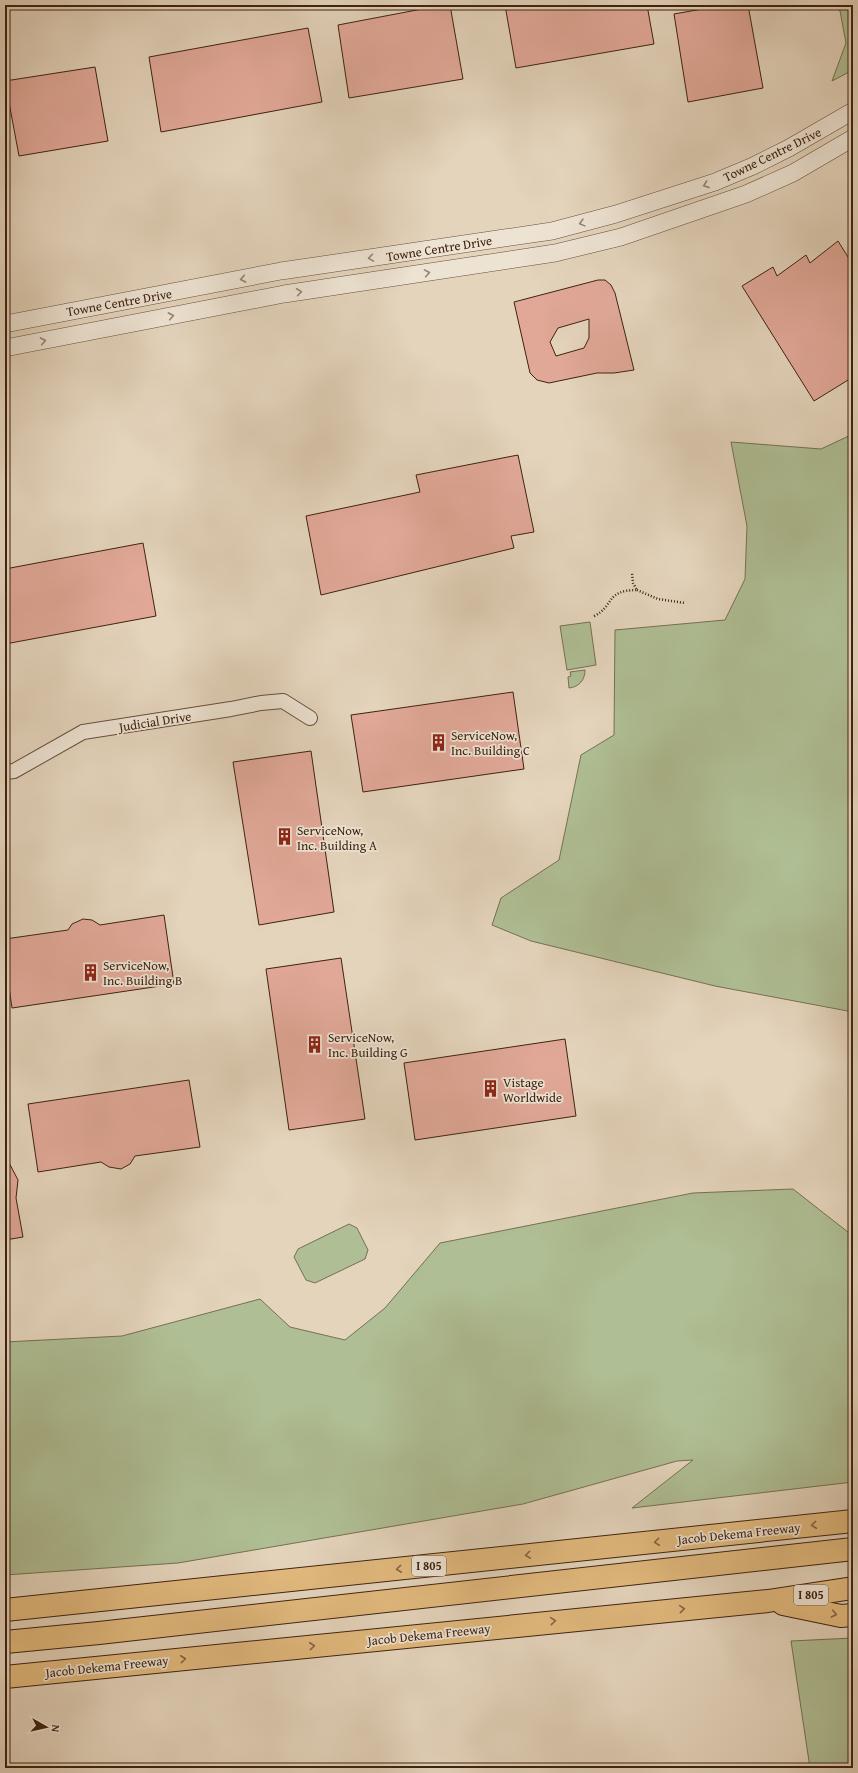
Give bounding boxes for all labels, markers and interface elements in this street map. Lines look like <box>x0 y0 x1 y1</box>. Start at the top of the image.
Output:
street label: Towne Centre Drive <box>720 122 824 186</box>
one-way arrow <box>703 180 710 189</box>
one-way arrow <box>579 218 586 227</box>
street label: Towne Centre Drive <box>385 231 493 266</box>
one-way arrow <box>368 253 374 262</box>
one-way arrow <box>424 269 430 278</box>
one-way arrow <box>239 274 246 282</box>
street label: Towne Centre Drive <box>65 284 173 321</box>
one-way arrow <box>296 288 302 297</box>
one-way arrow <box>168 312 174 320</box>
one-way arrow <box>40 337 46 345</box>
street label: Judicial Drive <box>116 706 193 737</box>
place label: ServiceNow, Inc. Building C <box>451 726 530 760</box>
building icon: ServiceNow, Inc. Building C <box>428 732 448 752</box>
place label: ServiceNow, Inc. Building A <box>297 821 377 855</box>
building icon: ServiceNow, Inc. Building A <box>274 827 294 847</box>
place label: ServiceNow, Inc. Building B <box>103 956 182 990</box>
building icon: ServiceNow, Inc. Building B <box>80 962 100 982</box>
place label: ServiceNow, Inc. Building G <box>328 1028 408 1062</box>
building icon: ServiceNow, Inc. Building G <box>305 1034 325 1054</box>
place label: Vistage Worldwide <box>503 1073 562 1107</box>
building icon: Vistage Worldwide <box>480 1079 500 1099</box>
street label: Jacob Dekema Freeway <box>675 1518 802 1550</box>
one-way arrow <box>811 1520 817 1529</box>
one-way arrow <box>654 1537 660 1546</box>
one-way arrow <box>525 1551 531 1560</box>
road number: I 805 <box>412 1556 446 1576</box>
one-way arrow <box>395 1564 402 1573</box>
road number: I 805 <box>794 1585 828 1605</box>
one-way arrow <box>679 1605 685 1614</box>
one-way arrow <box>831 1610 837 1618</box>
one-way arrow <box>550 1617 556 1626</box>
street label: Jacob Dekema Freeway <box>365 1619 492 1651</box>
one-way arrow <box>309 1641 315 1650</box>
street label: Jacob Dekema Freeway <box>43 1651 170 1683</box>
one-way arrow <box>180 1654 186 1663</box>
north arrow <box>26 1707 66 1747</box>
text: N <box>47 1724 64 1734</box>

